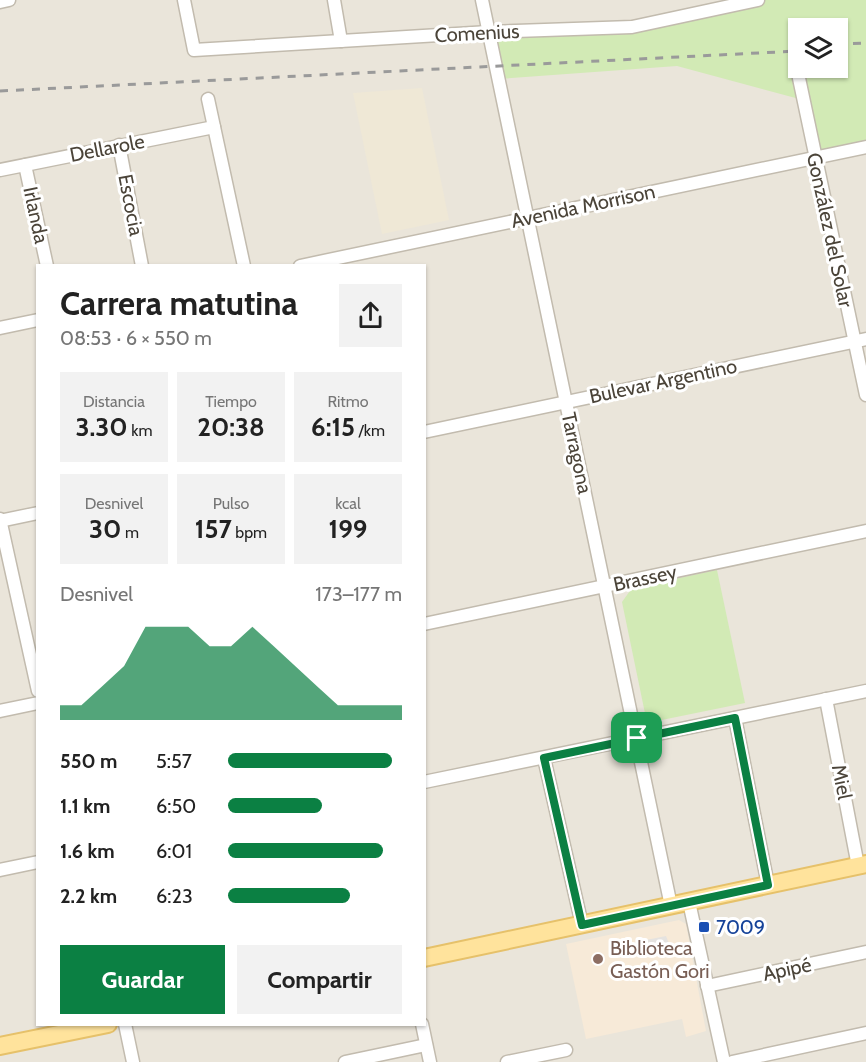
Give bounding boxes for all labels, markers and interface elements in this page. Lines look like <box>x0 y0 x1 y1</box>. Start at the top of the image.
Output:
map controls <box>788 18 848 78</box>
button: layers <box>788 18 848 78</box>
street label: Comenius <box>434 19 520 47</box>
street label: Dellarole <box>68 129 146 167</box>
street label: González del Solar <box>802 151 858 310</box>
street label: Escocia <box>113 172 149 238</box>
street label: Avenida Morrison <box>509 179 657 233</box>
street label: Irlanda <box>18 184 54 246</box>
text: Carrera matutina <box>60 283 298 323</box>
button: share <box>339 284 402 347</box>
text: 08:53 · 6 × 550 m <box>60 326 212 350</box>
street label: Bulevar Argentino <box>587 354 739 408</box>
text: Distancia <box>83 392 145 411</box>
text: Tiempo <box>205 392 257 411</box>
text: Ritmo <box>327 392 369 411</box>
street label: Tarragona <box>557 410 597 496</box>
text: 3.30 <box>76 411 128 443</box>
text: 20:38 <box>197 411 265 443</box>
text: 6:15 <box>311 411 355 443</box>
text: km <box>128 421 152 440</box>
text: /km <box>355 421 385 440</box>
text: Desnivel <box>85 494 143 513</box>
text: Pulso <box>213 494 249 513</box>
text: kcal <box>335 494 361 513</box>
text: 30 <box>89 513 121 545</box>
text: 157 <box>195 513 232 545</box>
text: 199 <box>329 513 367 545</box>
text: m <box>121 523 139 542</box>
text: bpm <box>232 523 267 542</box>
street label: Brassey <box>611 560 679 596</box>
text: Desnivel <box>60 582 133 606</box>
text: 173–177 m <box>315 582 402 606</box>
pin <box>611 712 662 763</box>
icon: arrive <box>620 721 653 754</box>
text: 550 m <box>60 749 117 773</box>
text: 5:57 <box>156 749 192 773</box>
street label: Miel <box>827 762 857 802</box>
text: 1.1 km <box>60 794 110 818</box>
text: 6:50 <box>156 794 196 818</box>
text: 1.6 km <box>60 839 115 863</box>
text: 6:01 <box>156 839 192 863</box>
text: 2.2 km <box>60 884 117 908</box>
text: 6:23 <box>156 884 193 908</box>
place label: 7009 <box>716 915 765 939</box>
marker: 7009 <box>697 920 711 934</box>
place label: Biblioteca Gastón Gori <box>610 936 710 983</box>
button: Guardar <box>60 945 225 1014</box>
button: Compartir <box>237 945 402 1014</box>
marker: Biblioteca Gastón Gori <box>591 952 605 966</box>
street label: Apipé <box>760 952 814 986</box>

